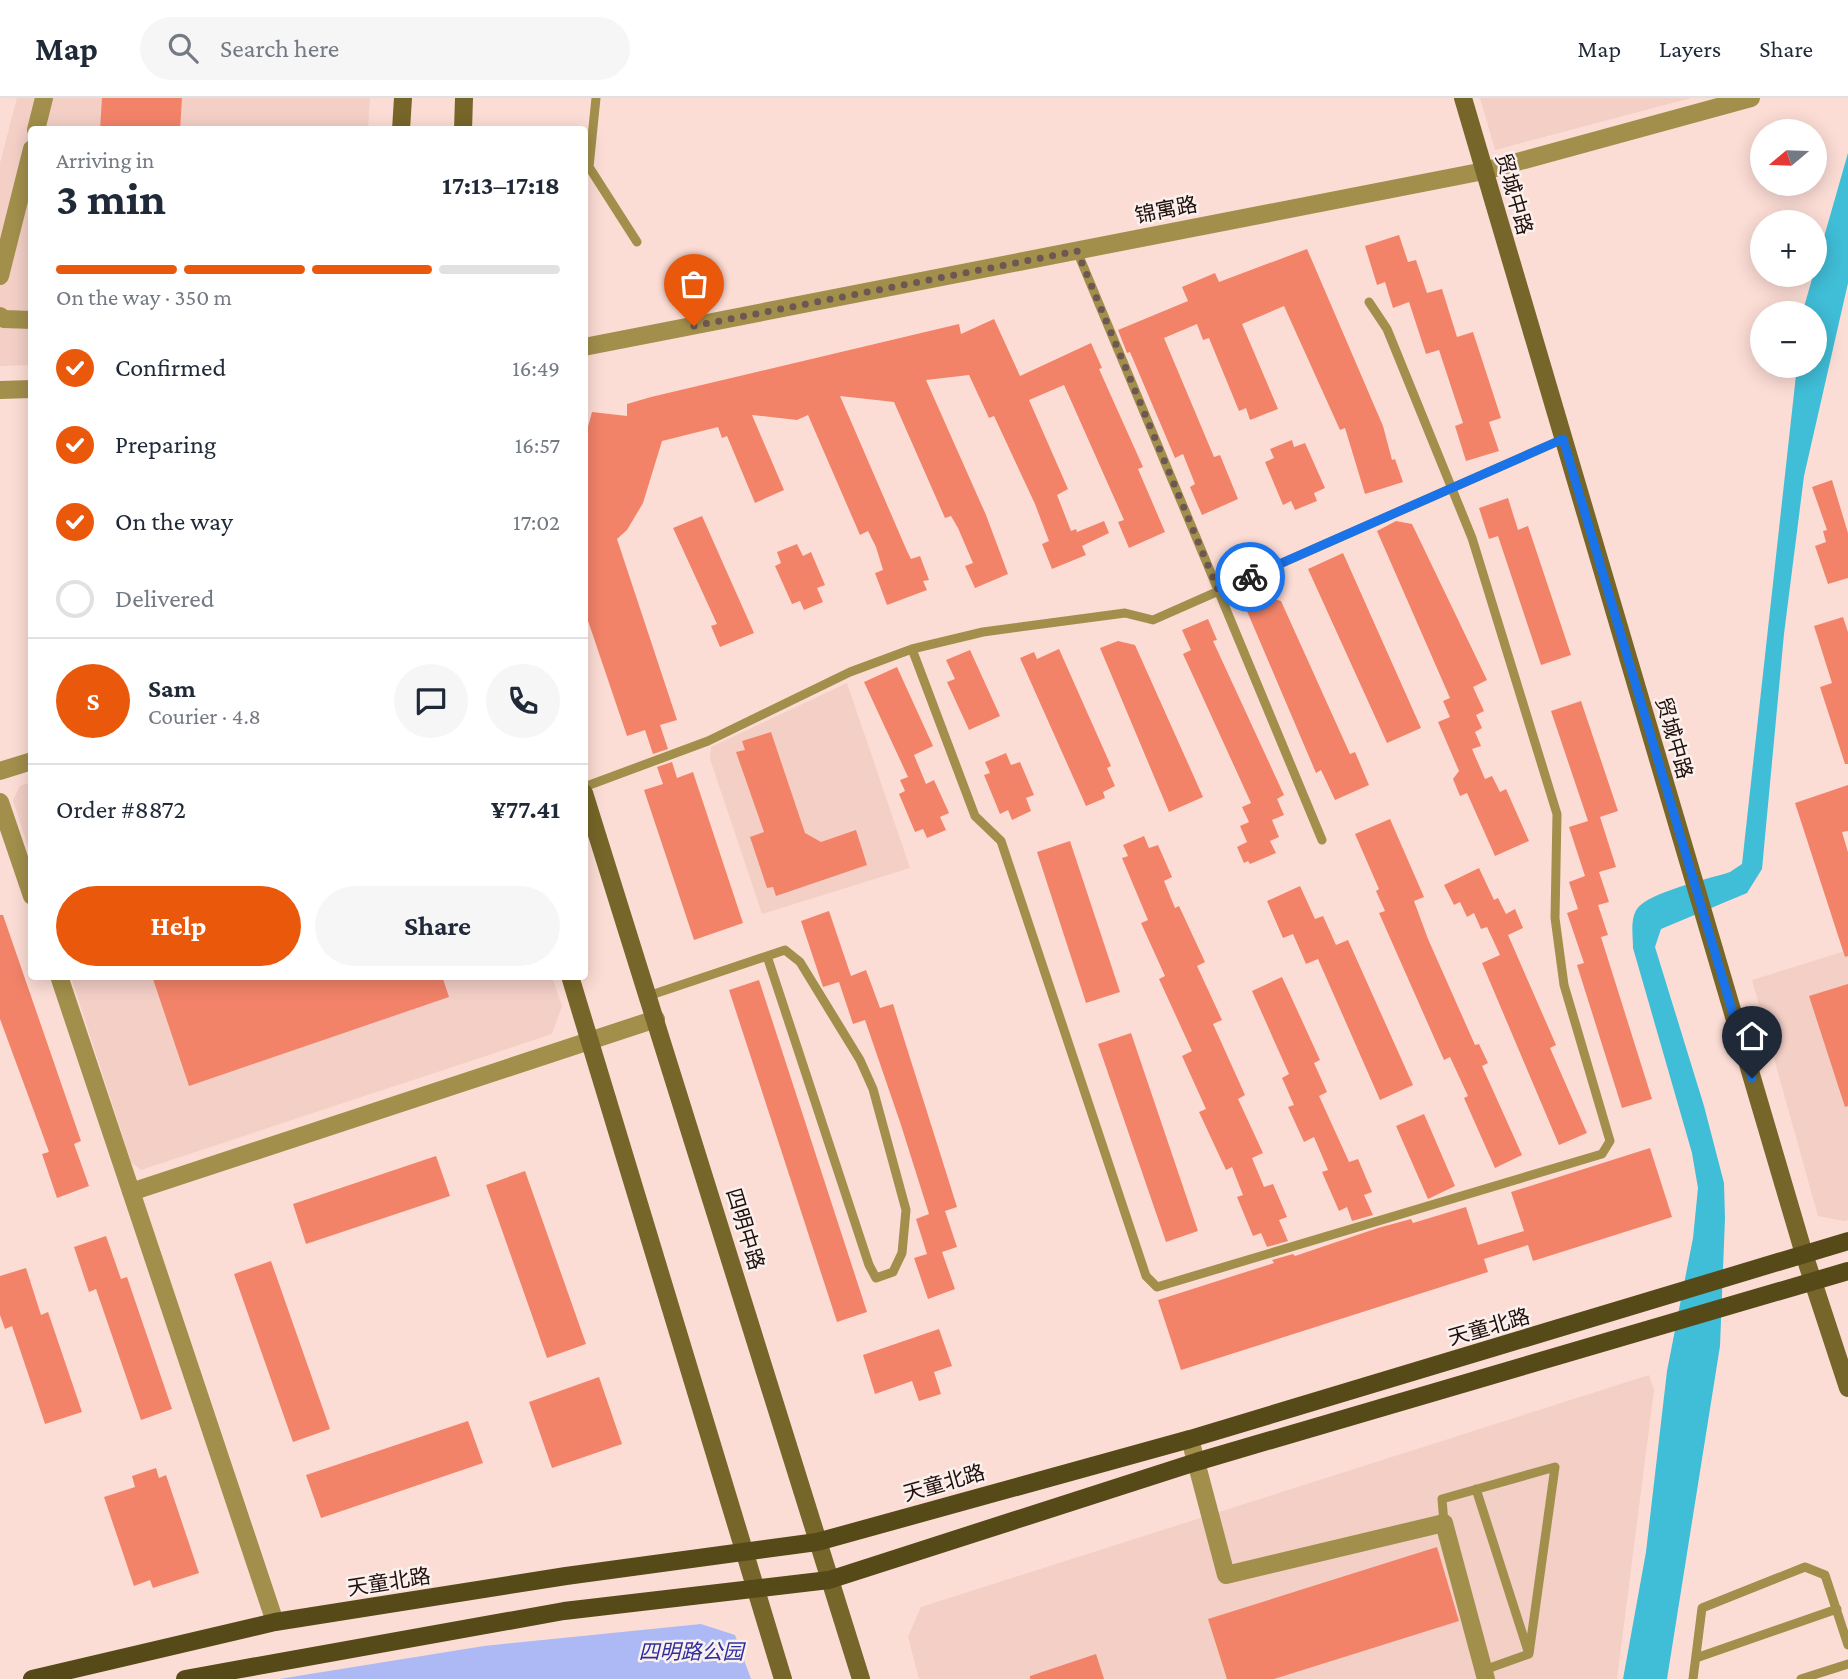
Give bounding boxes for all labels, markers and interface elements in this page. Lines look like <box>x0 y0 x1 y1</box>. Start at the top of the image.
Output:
search box <box>140 17 630 80</box>
icon: search <box>164 29 202 67</box>
text: Map <box>35 30 98 67</box>
text: Search here <box>220 34 339 63</box>
text: Map <box>1577 35 1621 62</box>
text: Layers <box>1659 35 1721 62</box>
text: Share <box>1759 35 1813 62</box>
north arrow <box>1750 119 1827 196</box>
map controls <box>1750 119 1827 378</box>
text: Arriving in <box>56 147 154 173</box>
street label: 贸城中路 <box>1491 150 1537 238</box>
text: 17:13–17:18 <box>442 171 560 200</box>
text: 3 min <box>56 173 166 224</box>
street label: 锦寓路 <box>1133 192 1199 228</box>
button: + <box>1750 210 1827 287</box>
pin <box>664 254 724 326</box>
icon: bag <box>675 265 713 303</box>
text: On the way · 350 m <box>56 284 232 310</box>
button: − <box>1750 301 1827 378</box>
icon: check <box>56 349 94 387</box>
text: Confirmed <box>115 353 226 382</box>
text: 16:49 <box>512 355 560 381</box>
icon: check <box>56 426 94 464</box>
text: Preparing <box>115 430 216 459</box>
text: 16:57 <box>515 432 560 458</box>
icon: check <box>56 503 94 541</box>
text: On the way <box>115 507 233 536</box>
text: 17:02 <box>513 509 560 535</box>
courier <box>1215 542 1285 612</box>
icon: bike <box>1231 558 1269 596</box>
text: Delivered <box>115 584 214 613</box>
button: chat <box>394 664 468 738</box>
button: phone <box>486 664 560 738</box>
text: Sam <box>148 674 196 703</box>
text: S <box>87 687 100 716</box>
street label: 贸城中路 <box>1651 694 1697 782</box>
text: Courier · 4.8 <box>148 703 261 729</box>
text: Order #8872 <box>56 795 186 824</box>
text: ¥77.41 <box>491 795 560 824</box>
button: Help <box>56 886 301 966</box>
button: Share <box>315 886 560 966</box>
pin <box>1722 1006 1782 1078</box>
icon: home <box>1733 1017 1771 1055</box>
street label: 四明中路 <box>721 1185 769 1273</box>
street label: 天童北路 <box>1445 1304 1533 1350</box>
street label: 天童北路 <box>900 1460 988 1506</box>
street label: 天童北路 <box>346 1564 432 1600</box>
park label: 四明路公园 <box>639 1640 746 1664</box>

